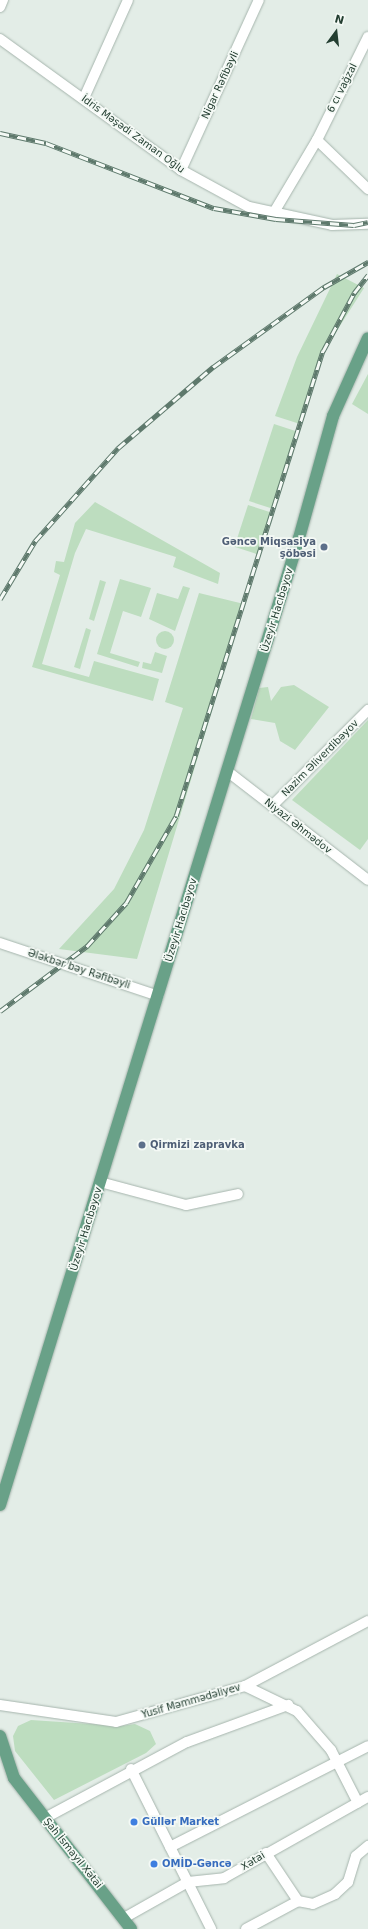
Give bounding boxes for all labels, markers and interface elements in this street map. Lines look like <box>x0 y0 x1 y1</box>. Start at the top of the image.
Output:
north arrow <box>316 12 356 52</box>
text: N <box>333 12 345 27</box>
street label: Nigar Rəfibəyli <box>199 49 241 121</box>
street label: 6 cı vağzal <box>324 61 360 115</box>
street label: İdris Məşədi Zaman Oğlu <box>79 92 187 176</box>
place label: Gəncə Miqsasiya şöbəsi <box>222 535 316 558</box>
marker: Gəncə Miqsasiya şöbəsi <box>319 542 329 552</box>
street label: Üzeyir Hacıbəyov <box>259 567 295 653</box>
street label: Nazim Əliverdibəyov <box>279 717 361 799</box>
street label: Niyazi Əhmədov <box>262 796 334 856</box>
street label: Üzeyir Hacıbəyov <box>163 877 199 963</box>
street label: Ələkbər bəy Rəfibəyli <box>26 947 132 991</box>
place label: Qirmizi zapravka <box>150 1139 245 1151</box>
marker: Qirmizi zapravka <box>137 1140 147 1150</box>
street label: Üzeyir Hacıbəyov <box>68 1186 104 1272</box>
street label: Yusif Məmmədəliyev <box>140 1681 242 1721</box>
street label: Şah İsmayıl Xətai <box>41 1816 105 1890</box>
place label: Güllər Market <box>142 1816 219 1828</box>
marker: Güllər Market <box>129 1817 139 1827</box>
street label: Xətai <box>239 1849 267 1873</box>
place label: OMİD-Gəncə <box>162 1858 232 1870</box>
marker: OMİD-Gəncə <box>149 1859 159 1869</box>

